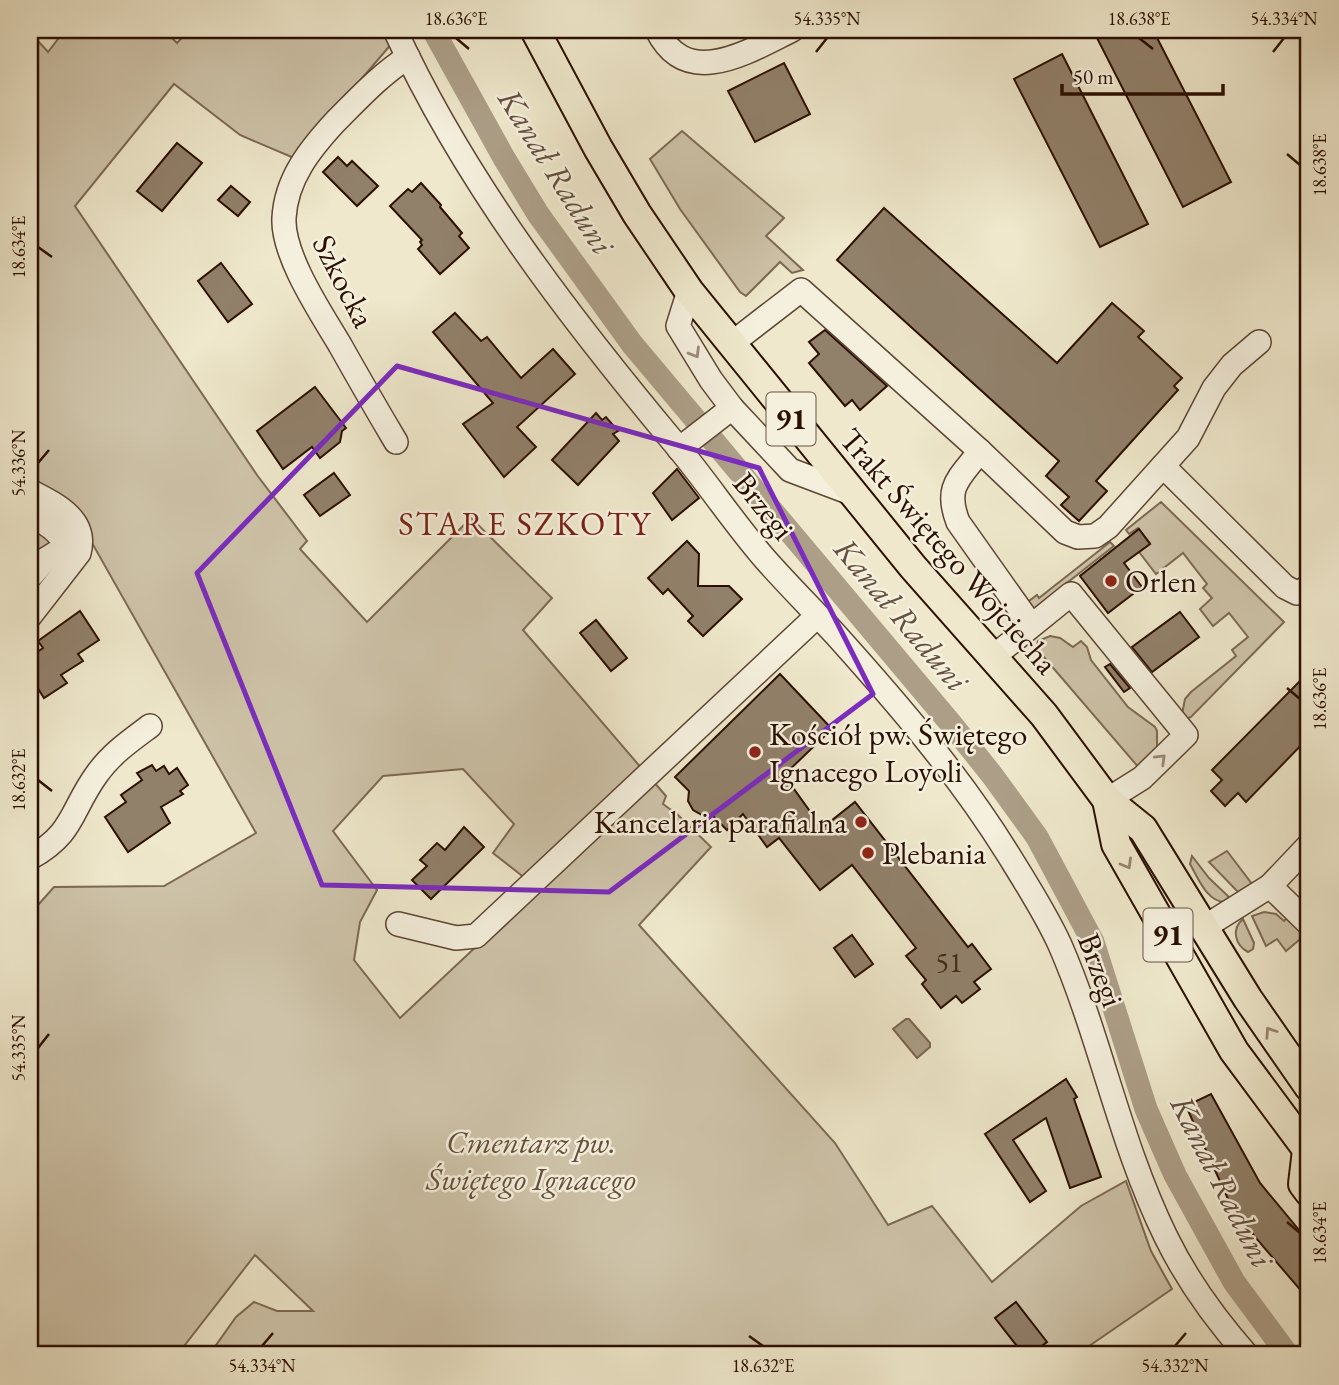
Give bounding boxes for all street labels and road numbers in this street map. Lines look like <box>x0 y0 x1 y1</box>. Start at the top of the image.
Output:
street label: Szkocka <box>303 228 385 335</box>
road number: 91 <box>766 392 816 446</box>
street label: Trakt Świętego Wojciecha <box>830 419 1068 683</box>
street label: Brzegi <box>724 463 804 549</box>
road number: 91 <box>1144 909 1192 962</box>
street label: Brzegi <box>1068 927 1134 1013</box>

